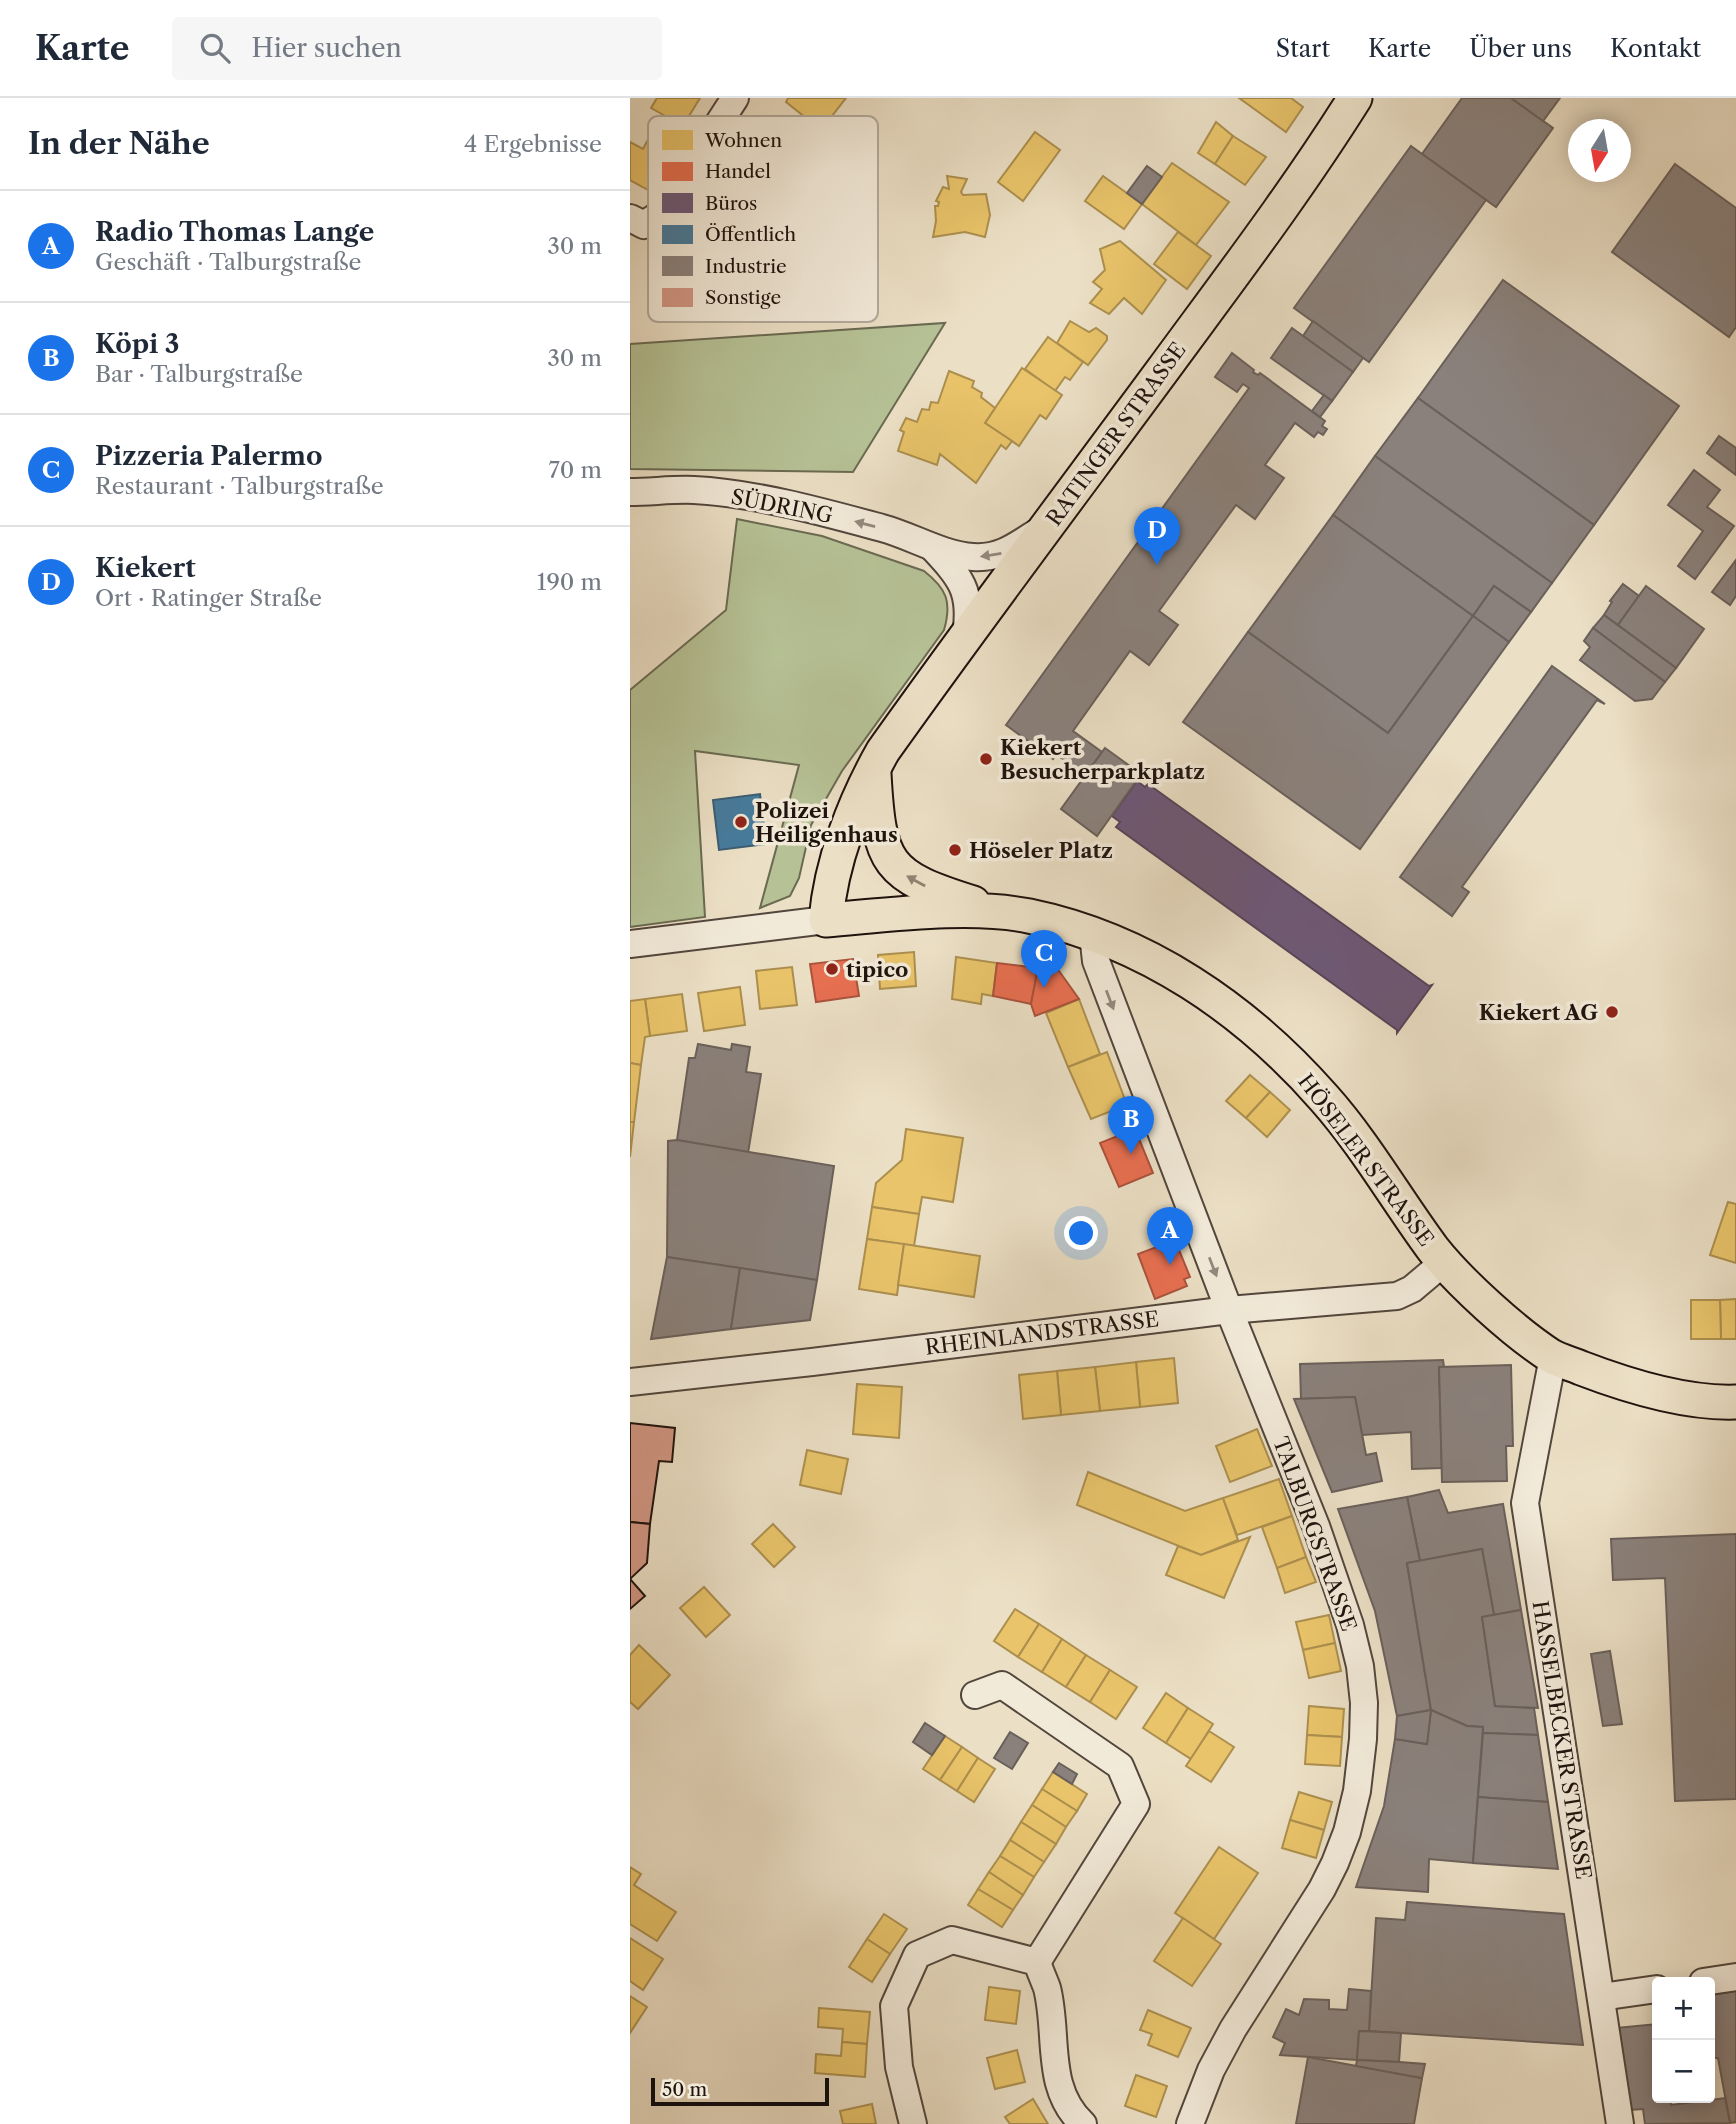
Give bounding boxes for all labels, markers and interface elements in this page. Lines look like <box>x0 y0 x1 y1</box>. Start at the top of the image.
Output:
search box <box>172 17 662 80</box>
text: Karte <box>35 28 130 69</box>
icon: search <box>196 29 234 67</box>
text: Hier suchen <box>252 32 402 64</box>
text: Start <box>1276 34 1330 63</box>
text: Karte <box>1368 34 1431 63</box>
text: Über uns <box>1469 34 1572 63</box>
text: Kontakt <box>1610 34 1701 63</box>
legend <box>648 116 878 322</box>
north arrow <box>1568 119 1631 182</box>
text: In der Nähe <box>28 125 210 162</box>
text: Wohnen <box>704 129 782 152</box>
text: 4 Ergebnisse <box>464 130 602 158</box>
text: Handel <box>705 160 771 183</box>
text: Büros <box>705 192 757 215</box>
text: Radio Thomas Lange <box>95 216 374 248</box>
text: Öffentlich <box>705 223 796 246</box>
text: A <box>42 232 60 260</box>
text: 30 m <box>547 232 602 260</box>
text: Geschäft · Talburgstraße <box>95 248 361 276</box>
text: Industrie <box>705 255 787 278</box>
text: Sonstige <box>705 286 781 309</box>
text: Köpi 3 <box>95 328 180 360</box>
street label: RATINGER STRASSE <box>1041 337 1191 531</box>
text: B <box>42 344 60 372</box>
text: 30 m <box>547 344 602 372</box>
text: Bar · Talburgstraße <box>95 360 303 388</box>
text: Pizzeria Palermo <box>95 440 322 472</box>
text: C <box>42 456 60 484</box>
text: 70 m <box>549 456 602 484</box>
text: Restaurant · Talburgstraße <box>95 472 384 500</box>
street label: SÜDRING <box>729 484 835 528</box>
pin: D <box>1134 507 1180 565</box>
one-way arrow <box>854 518 875 528</box>
one-way arrow <box>980 550 1002 561</box>
text: Kiekert <box>95 552 196 584</box>
text: D <box>41 568 61 596</box>
text: 190 m <box>537 568 602 596</box>
text: Ort · Ratinger Straße <box>95 584 322 612</box>
place label: Kiekert Besucherparkplatz <box>1000 735 1205 784</box>
marker: Kiekert Besucherparkplatz <box>978 751 994 767</box>
place label: Polizei Heiligenhaus <box>755 798 898 847</box>
marker: Polizei Heiligenhaus <box>733 814 749 830</box>
place label: Höseler Platz <box>969 838 1113 863</box>
marker: Höseler Platz <box>947 842 963 858</box>
one-way arrow <box>906 875 926 887</box>
pin: C <box>1021 930 1067 988</box>
place label: tipico <box>846 957 908 982</box>
marker: tipico <box>824 961 840 977</box>
one-way arrow <box>1105 989 1116 1010</box>
place label: Kiekert AG <box>1479 1000 1598 1025</box>
marker: Kiekert AG <box>1604 1004 1620 1020</box>
street label: HÖSELER STRASSE <box>1293 1069 1439 1251</box>
pin: B <box>1108 1096 1154 1154</box>
pin: A <box>1147 1207 1193 1265</box>
your location <box>1064 1216 1098 1250</box>
one-way arrow <box>1207 1257 1218 1278</box>
street label: RHEINLANDSTRASSE <box>924 1306 1160 1360</box>
street label: TALBURGSTRASSE <box>1268 1433 1362 1635</box>
street label: HASSELBECKER STRASSE <box>1528 1599 1596 1881</box>
map controls <box>1652 1977 1715 2103</box>
button: + <box>1652 1977 1715 2040</box>
button: − <box>1652 2040 1715 2103</box>
scale bar <box>651 2075 830 2107</box>
text: 50 m <box>662 2078 707 2101</box>

